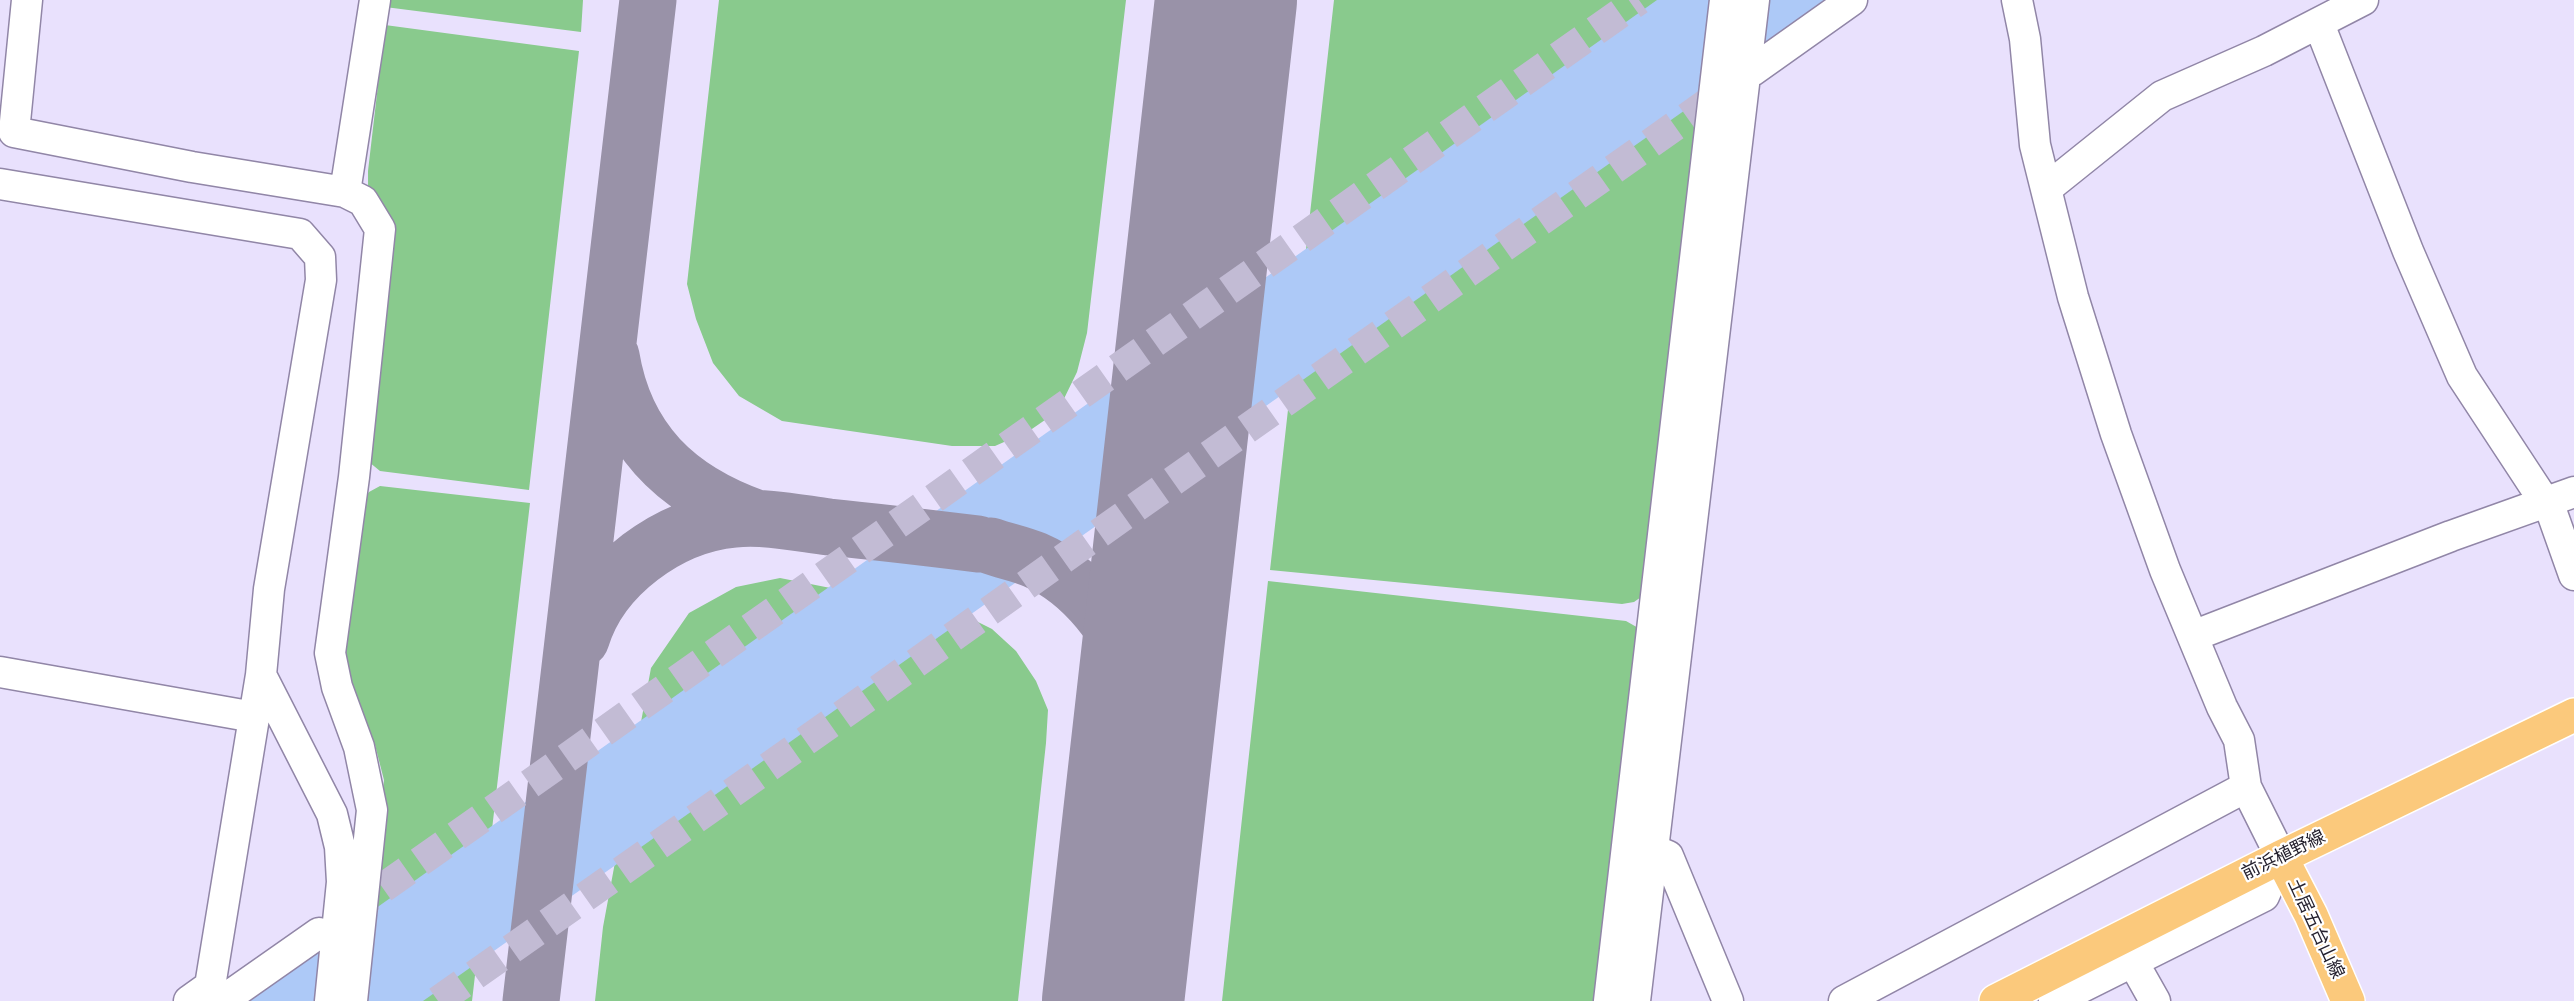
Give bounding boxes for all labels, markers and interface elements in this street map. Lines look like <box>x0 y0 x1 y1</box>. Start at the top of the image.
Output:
street label: 前浜植野線 <box>2239 827 2329 885</box>
street label: 土居五台山線 <box>2282 875 2348 983</box>

